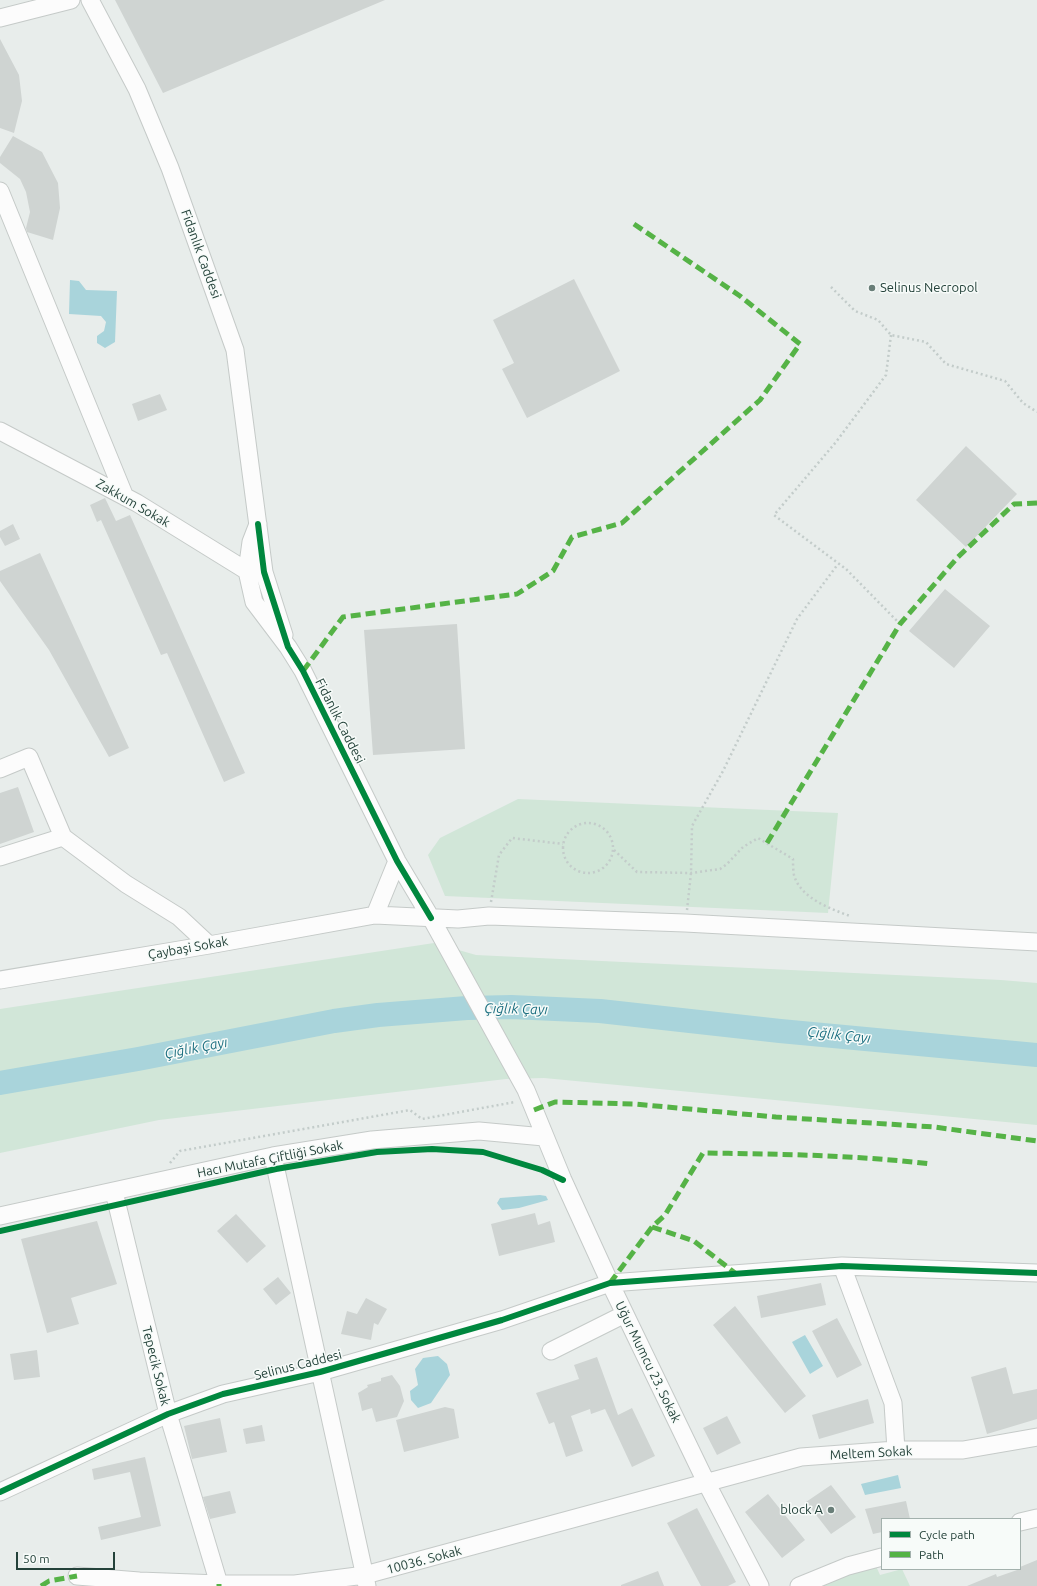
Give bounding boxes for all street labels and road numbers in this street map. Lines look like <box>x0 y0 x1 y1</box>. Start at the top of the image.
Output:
street label: Fidanlık Caddesi <box>178 207 224 301</box>
street label: Zakkum Sokak <box>93 475 173 531</box>
street label: Fidanlık Caddesi <box>312 676 368 766</box>
street label: Çaybaşi Sokak <box>147 933 229 963</box>
street label: Hacı Mutafa Çiftliği Sokak <box>196 1137 344 1181</box>
street label: Uğur Mumcu 23. Sokak <box>612 1299 684 1425</box>
street label: Tepecik Sokak <box>139 1325 173 1407</box>
street label: Selinus Caddesi <box>253 1347 343 1383</box>
street label: Meltem Sokak <box>829 1443 913 1463</box>
street label: 10036. Sokak <box>385 1542 463 1578</box>

